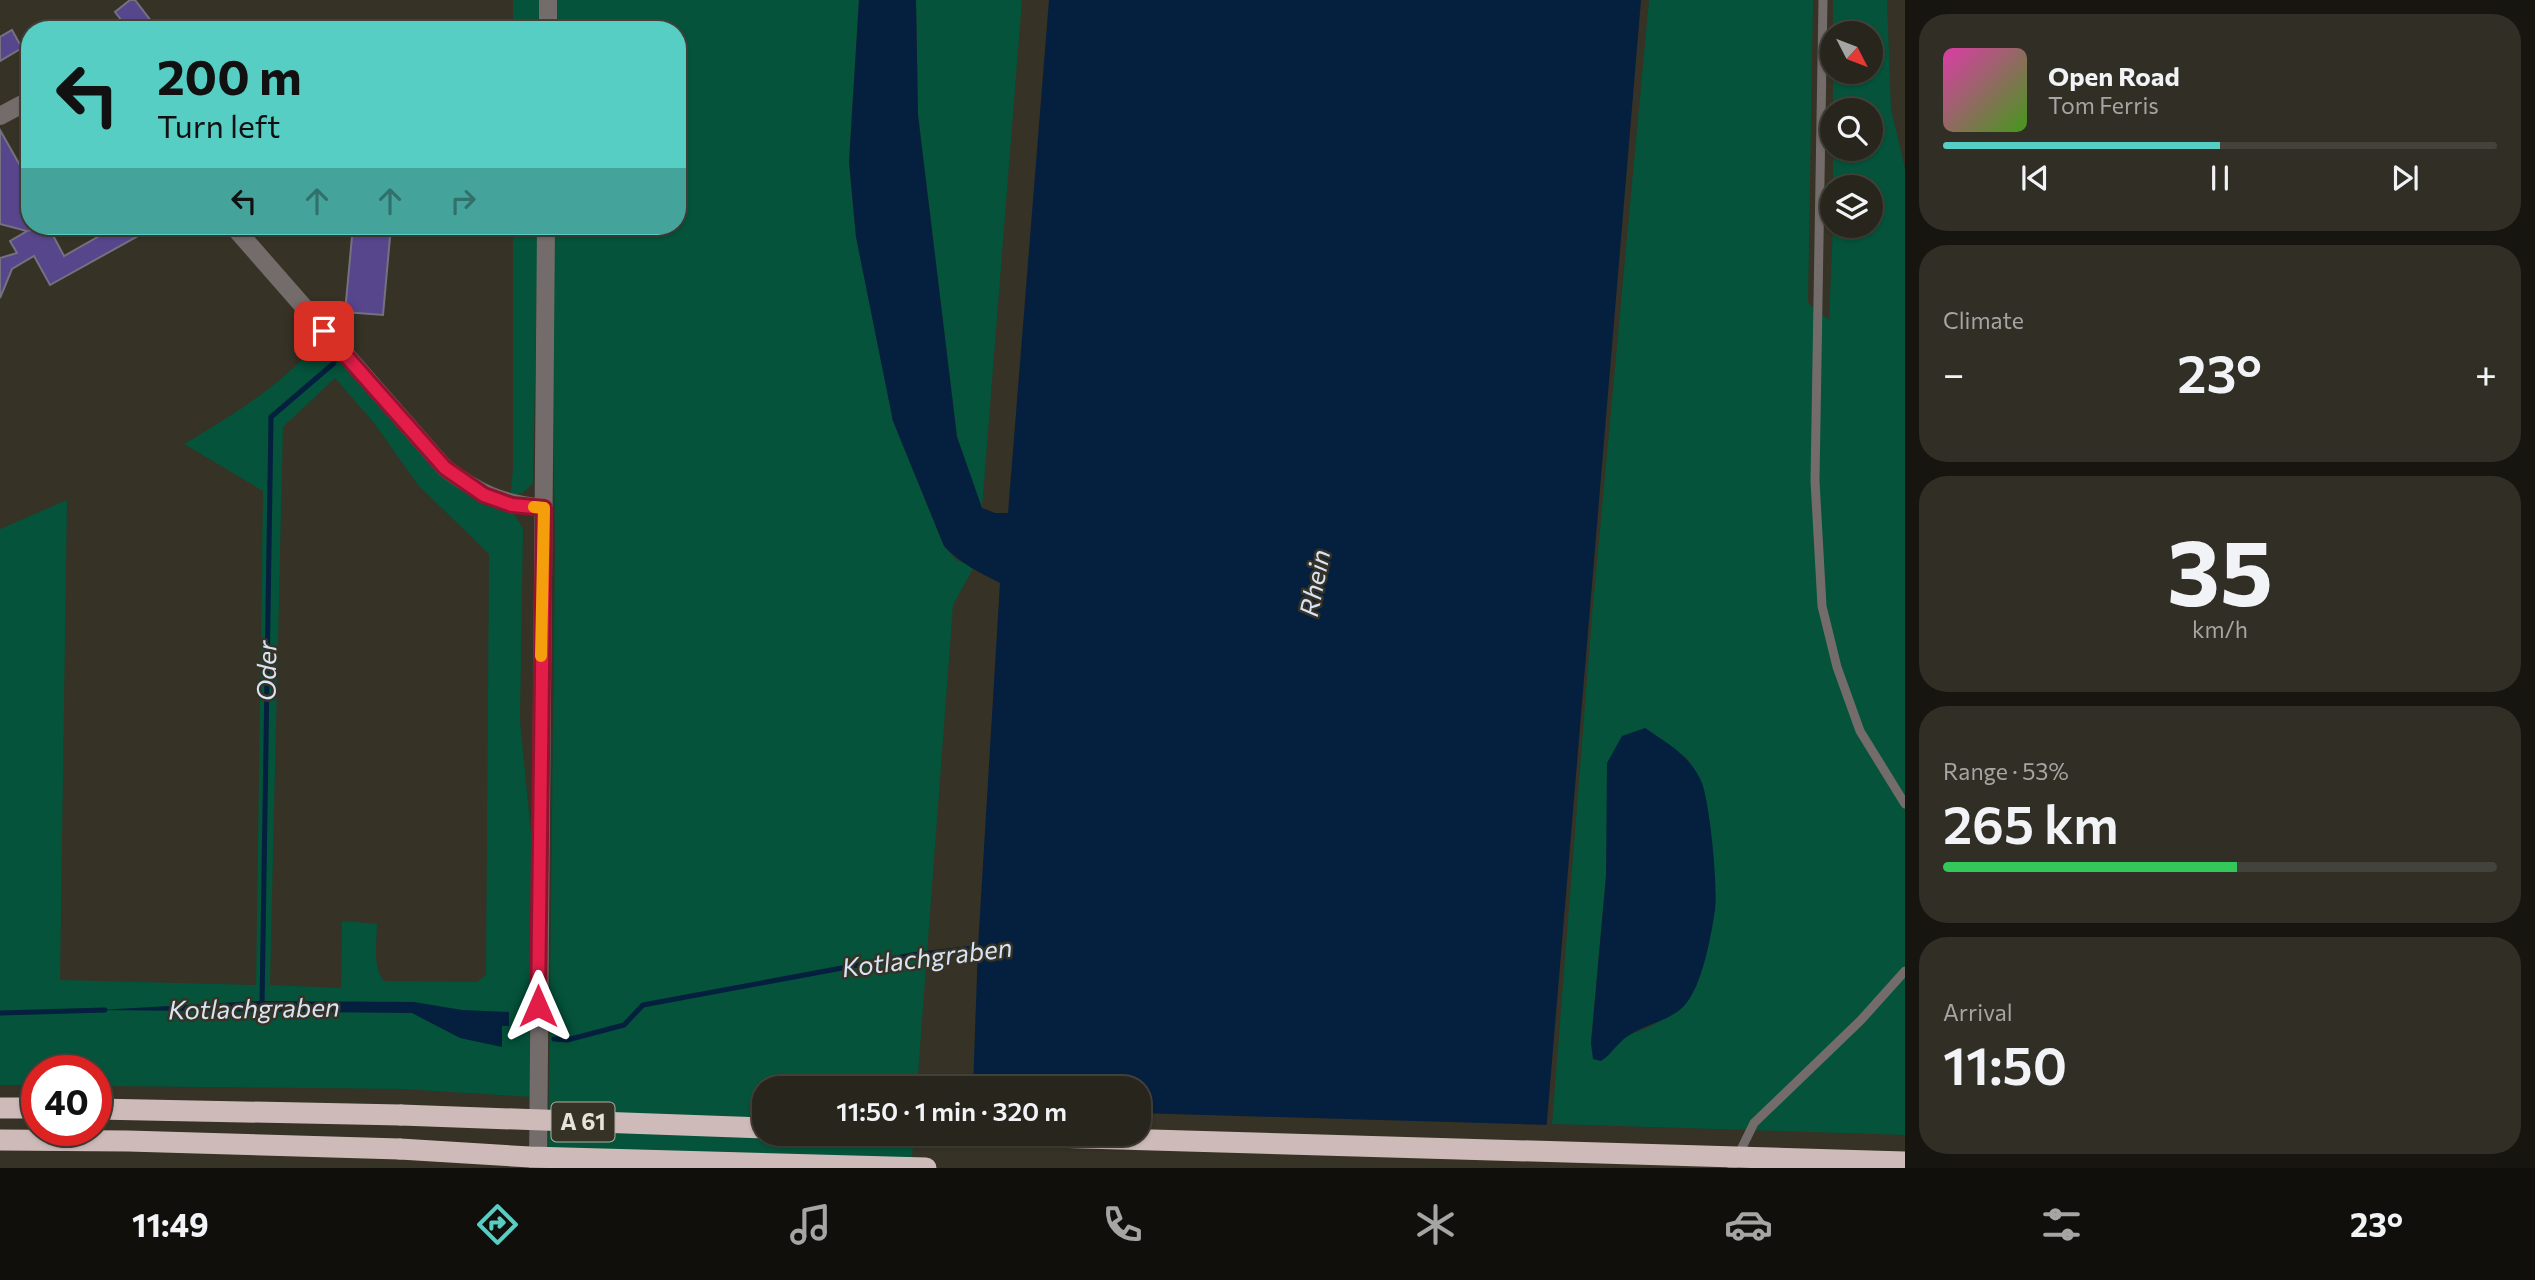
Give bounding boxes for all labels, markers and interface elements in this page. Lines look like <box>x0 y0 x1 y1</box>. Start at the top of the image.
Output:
north arrow <box>1820 21 1883 84</box>
map controls <box>1820 21 1883 238</box>
text: 200 m <box>157 45 302 105</box>
icon: left <box>42 49 133 140</box>
text: Open Road <box>2048 60 2180 91</box>
text: Tom Ferris <box>2048 91 2159 119</box>
button: search <box>1820 98 1883 161</box>
text: Turn left <box>157 105 281 145</box>
icon: previous <box>2016 159 2054 197</box>
icon: pause <box>2201 159 2239 197</box>
icon: next <box>2386 159 2424 197</box>
button: layers <box>1820 175 1883 238</box>
icon: left <box>225 182 263 220</box>
icon: ahead <box>298 182 336 220</box>
icon: ahead <box>371 182 409 220</box>
icon: right <box>444 182 482 220</box>
pin <box>294 301 354 361</box>
text: Climate <box>1943 306 2024 334</box>
icon: arrive <box>305 312 343 350</box>
text: 23° <box>2177 340 2262 404</box>
text: − <box>1943 349 1965 396</box>
text: + <box>2475 349 2497 396</box>
text: 35 <box>2167 513 2273 625</box>
water label: Rhein <box>1292 547 1335 619</box>
text: km/h <box>2192 615 2248 643</box>
water label: Oder <box>249 639 282 701</box>
text: Range · 53% <box>1943 757 2069 785</box>
text: 265 km <box>1943 791 2119 855</box>
water label: Kotlachgraben <box>840 931 1014 982</box>
position arrow <box>501 969 575 1043</box>
water label: Kotlachgraben <box>168 991 340 1024</box>
text: Arrival <box>1943 998 2013 1026</box>
text: 11:50 <box>1943 1032 2067 1096</box>
speed limit sign: 40 <box>21 1055 112 1146</box>
text: 11:50 · 1 min · 320 m <box>836 1095 1067 1126</box>
road number: A 61 <box>552 1102 614 1142</box>
icon: directions <box>473 1200 522 1249</box>
icon: music <box>786 1200 835 1249</box>
icon: phone <box>1098 1200 1147 1249</box>
icon: climate <box>1411 1200 1460 1249</box>
icon: car <box>1724 1200 1773 1249</box>
icon: filters <box>2037 1200 2086 1249</box>
text: 11:49 <box>132 1204 209 1244</box>
text: 23° <box>2350 1204 2403 1244</box>

